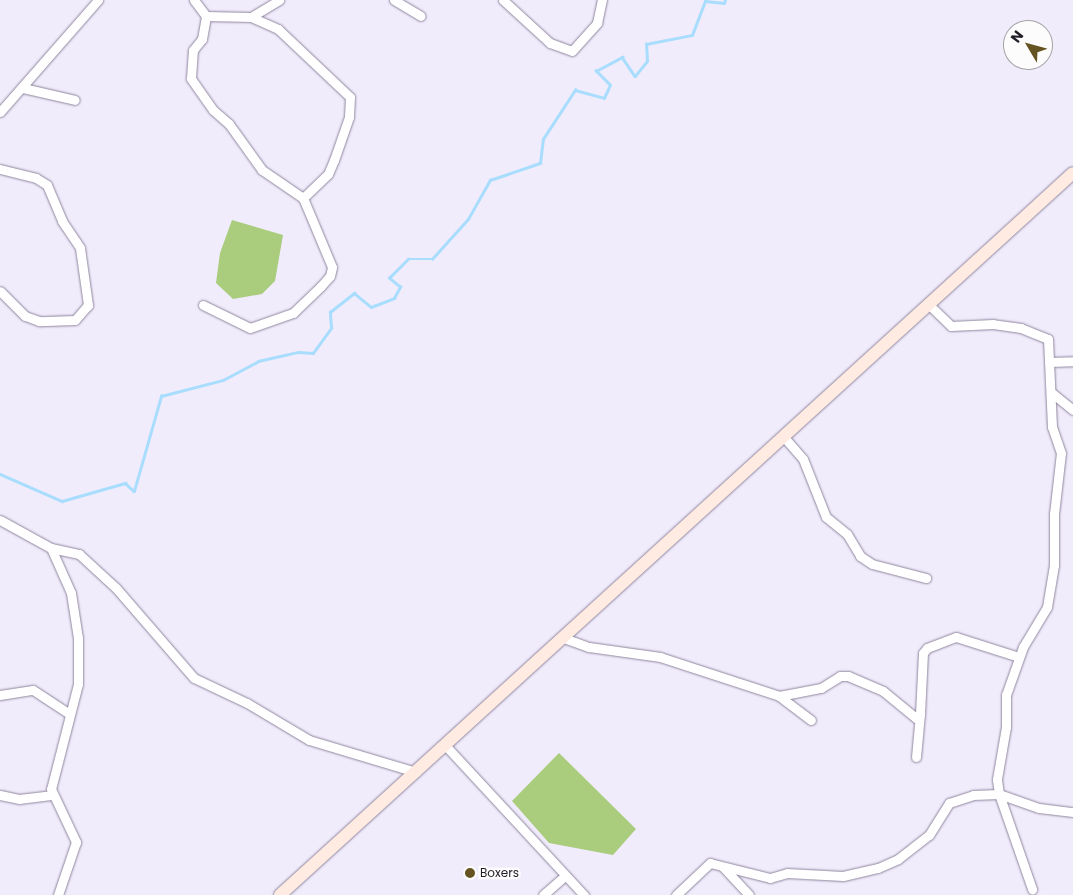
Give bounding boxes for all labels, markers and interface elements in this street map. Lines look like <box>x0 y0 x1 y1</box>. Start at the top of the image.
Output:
north arrow <box>1003 20 1053 70</box>
text: N <box>1006 26 1028 47</box>
place label: Boxers <box>480 866 519 880</box>
marker: Boxers <box>464 867 476 879</box>

